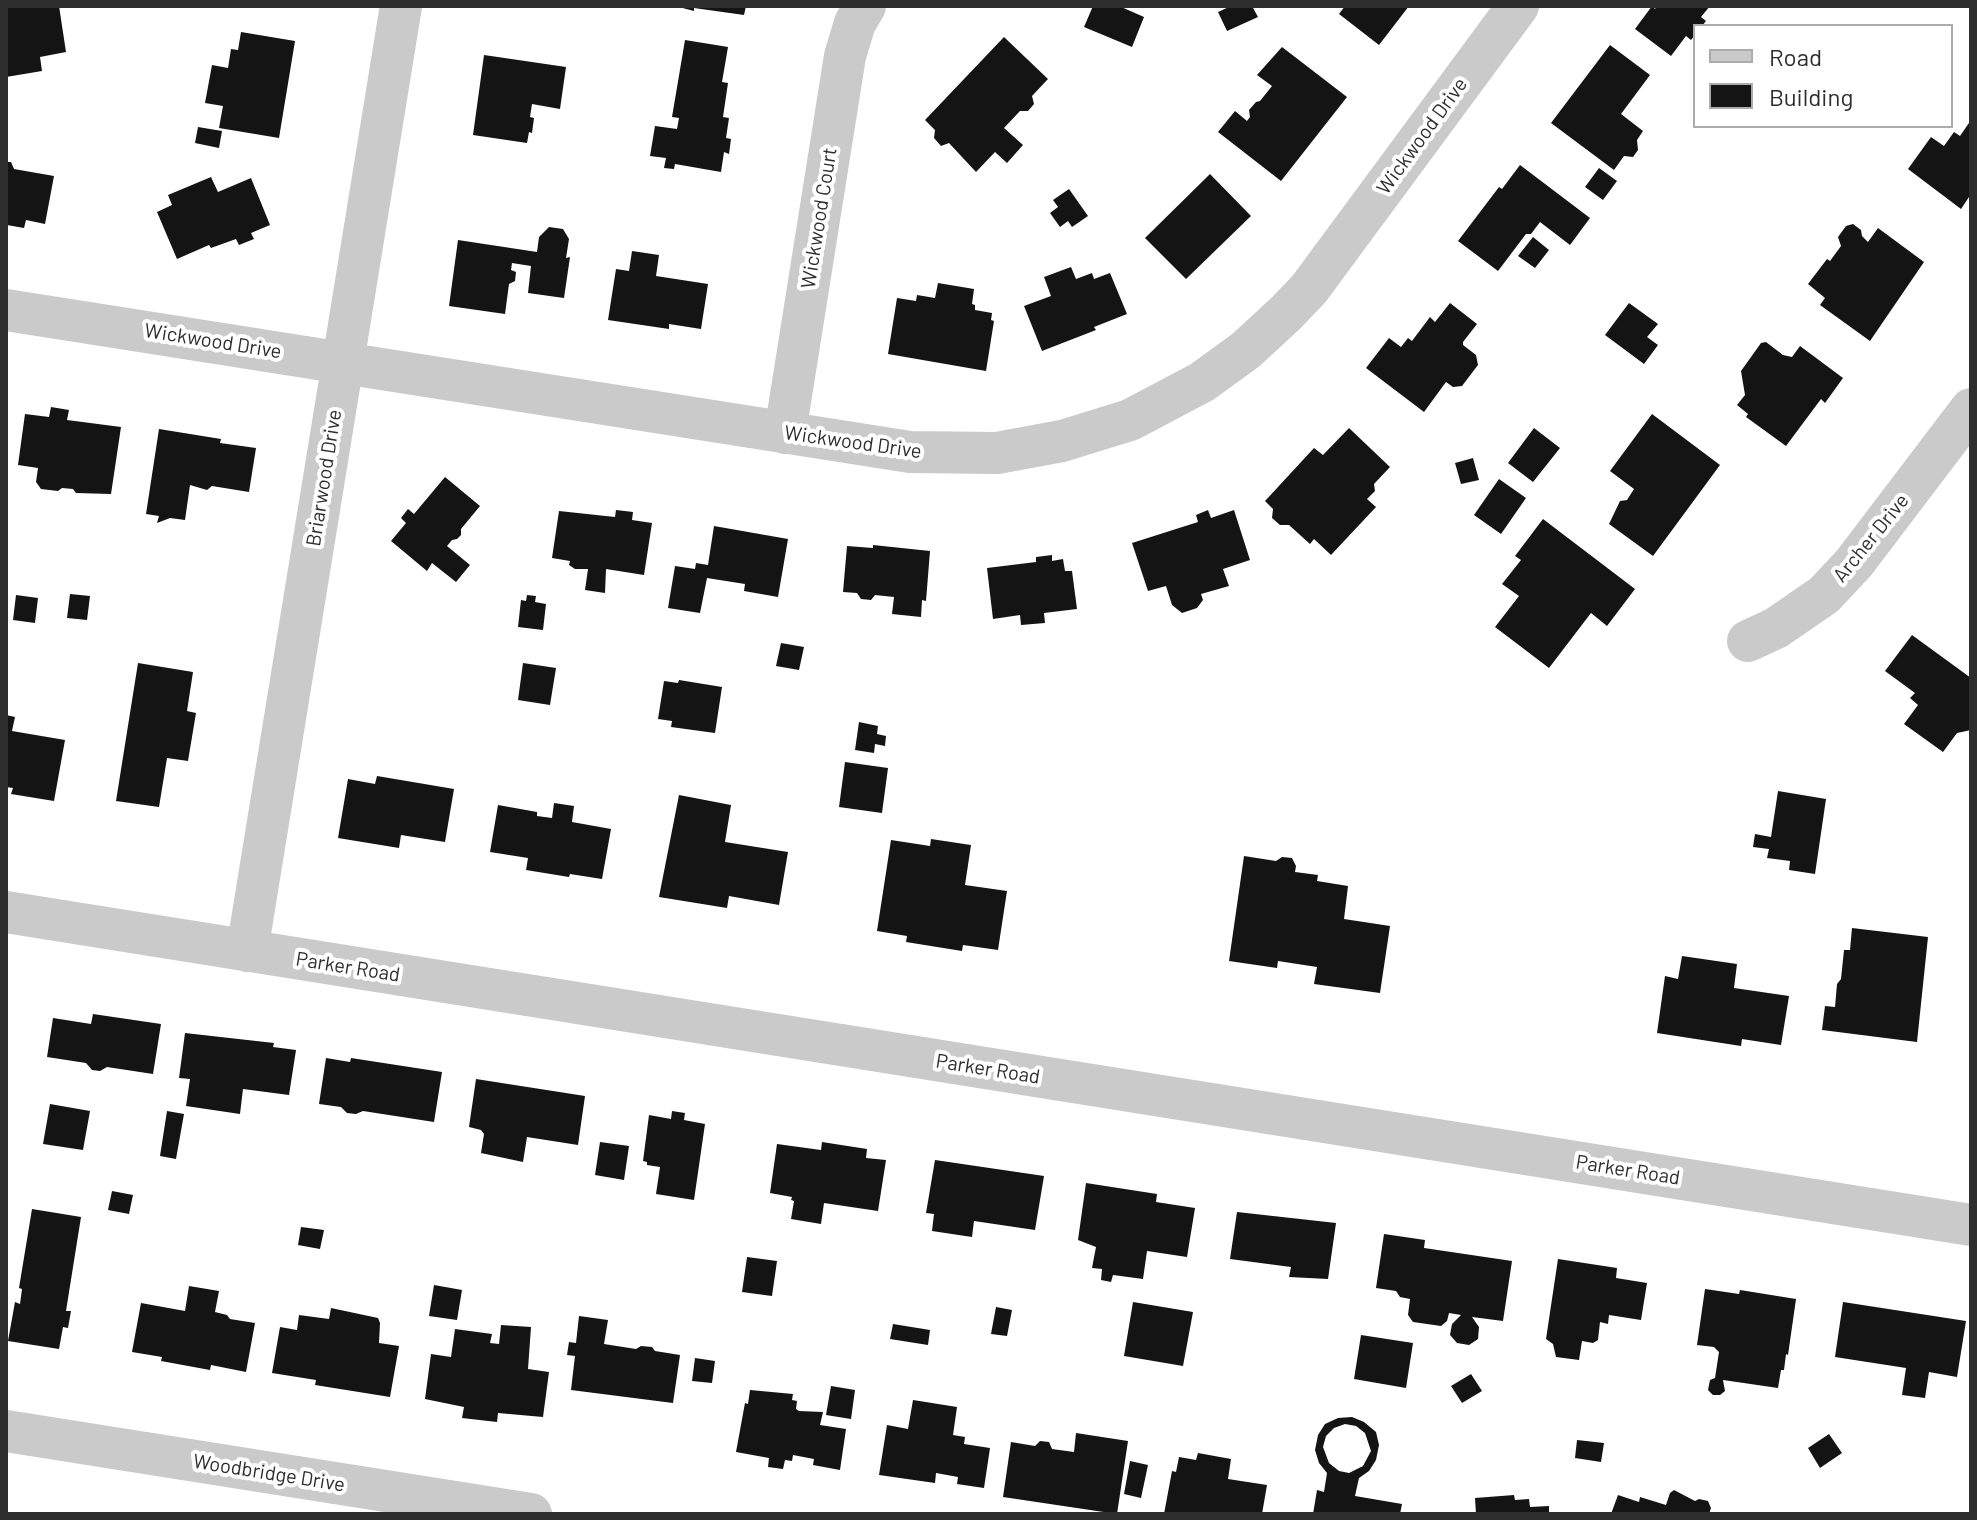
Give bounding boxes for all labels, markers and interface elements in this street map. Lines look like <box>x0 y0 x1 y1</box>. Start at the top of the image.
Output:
legend <box>1693 24 1953 128</box>
text: Road <box>1769 42 1822 71</box>
street label: Wickwood Drive <box>1372 73 1472 199</box>
text: Building <box>1769 82 1853 111</box>
street label: Wickwood Court <box>796 146 842 290</box>
street label: Wickwood Drive <box>143 318 283 364</box>
street label: Briarwood Drive <box>301 408 347 548</box>
street label: Wickwood Drive <box>783 420 923 464</box>
street label: Archer Drive <box>1828 489 1914 587</box>
street label: Parker Road <box>294 947 402 987</box>
street label: Parker Road <box>934 1049 1042 1089</box>
street label: Parker Road <box>1574 1150 1682 1190</box>
street label: Woodbridge Drive <box>191 1449 347 1497</box>

